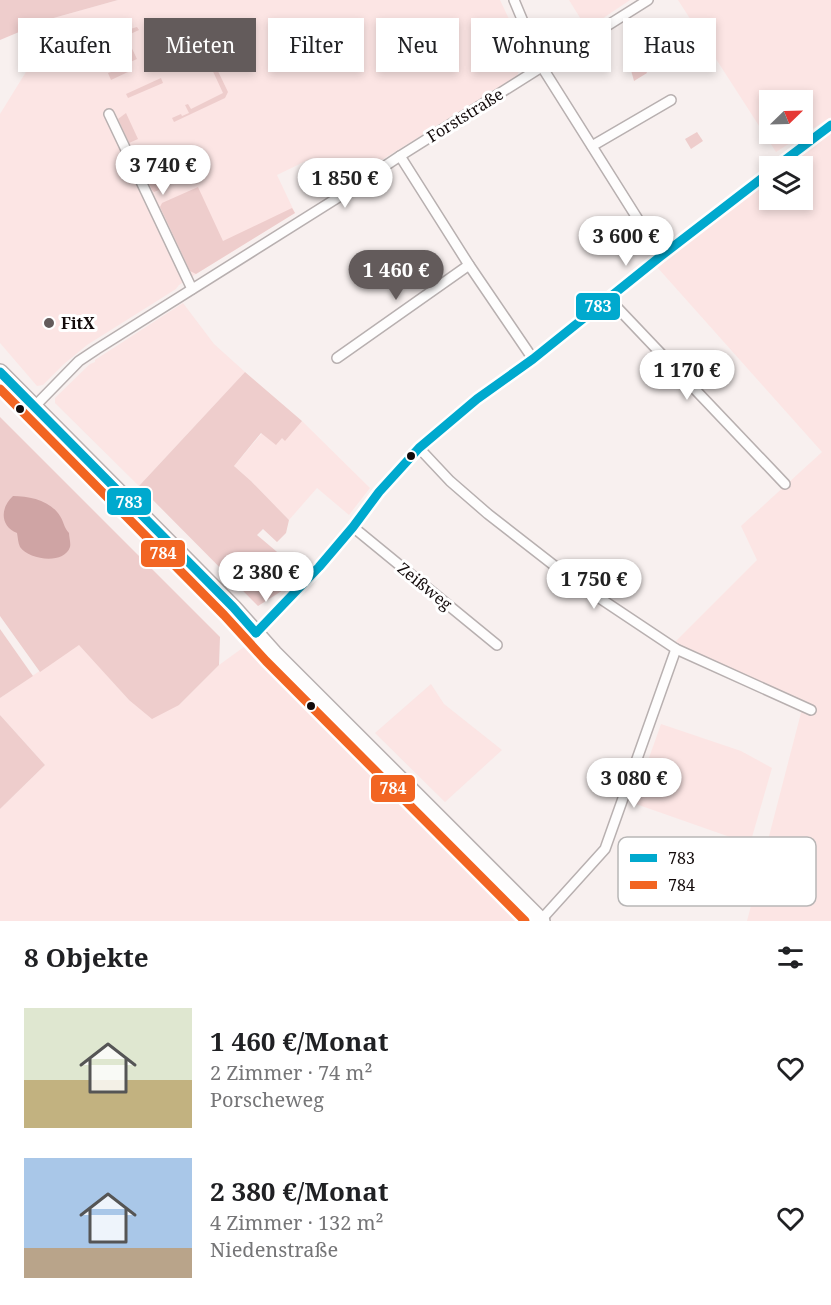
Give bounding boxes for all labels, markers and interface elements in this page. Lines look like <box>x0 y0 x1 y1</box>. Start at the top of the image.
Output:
chip: Kaufen <box>18 18 132 72</box>
chip: Mieten <box>144 18 256 72</box>
chip: Filter <box>268 18 364 72</box>
chip: Neu <box>376 18 459 72</box>
chip: Wohnung <box>471 18 611 72</box>
chip: Haus <box>623 18 716 72</box>
street label: Forststraße <box>423 83 507 147</box>
north arrow <box>759 90 813 144</box>
map controls <box>759 90 813 210</box>
pin: 3 740 € <box>108 145 218 196</box>
text: 3 740 € <box>130 151 196 178</box>
button: layers <box>759 156 813 210</box>
pin: 1 850 € <box>290 158 400 209</box>
text: 1 850 € <box>312 164 378 191</box>
pin: 3 600 € <box>571 216 681 267</box>
text: 3 600 € <box>593 222 659 249</box>
pin: 1 460 € <box>341 250 451 301</box>
text: 1 460 € <box>363 256 429 283</box>
line badge: 783 <box>575 292 621 321</box>
text: 783 <box>584 295 612 317</box>
place label: FitX <box>61 312 95 334</box>
marker: FitX <box>42 316 56 330</box>
pin: 1 170 € <box>632 350 742 401</box>
text: 1 170 € <box>654 356 720 383</box>
unlabelled marker <box>14 403 26 415</box>
unlabelled marker <box>405 450 417 462</box>
line badge: 783 <box>106 487 152 516</box>
text: 783 <box>115 491 143 513</box>
line badge: 784 <box>140 539 186 568</box>
text: 784 <box>149 542 177 564</box>
pin: 2 380 € <box>211 552 321 603</box>
street label: Zeißweg <box>393 557 457 615</box>
text: 2 380 € <box>233 558 299 585</box>
pin: 1 750 € <box>539 559 649 610</box>
text: 1 750 € <box>561 565 627 592</box>
unlabelled marker <box>305 700 317 712</box>
pin: 3 080 € <box>579 758 689 809</box>
text: 3 080 € <box>601 764 667 791</box>
line badge: 784 <box>370 774 416 803</box>
text: 784 <box>379 777 407 799</box>
legend <box>618 837 816 906</box>
text: 783 <box>668 847 695 869</box>
text: 784 <box>668 874 695 896</box>
text: 8 Objekte <box>24 939 149 975</box>
icon: filters <box>774 941 807 974</box>
text: 1 460 €/Monat <box>210 1023 389 1059</box>
icon: home <box>72 1032 144 1104</box>
icon: heart <box>774 1052 807 1085</box>
text: 2 Zimmer · 74 m² <box>210 1059 372 1086</box>
text: Porscheweg <box>210 1086 324 1113</box>
text: 2 380 €/Monat <box>210 1173 389 1209</box>
icon: home <box>72 1182 144 1254</box>
icon: heart <box>774 1202 807 1235</box>
text: 4 Zimmer · 132 m² <box>210 1209 384 1236</box>
text: Niedenstraße <box>210 1236 338 1263</box>

